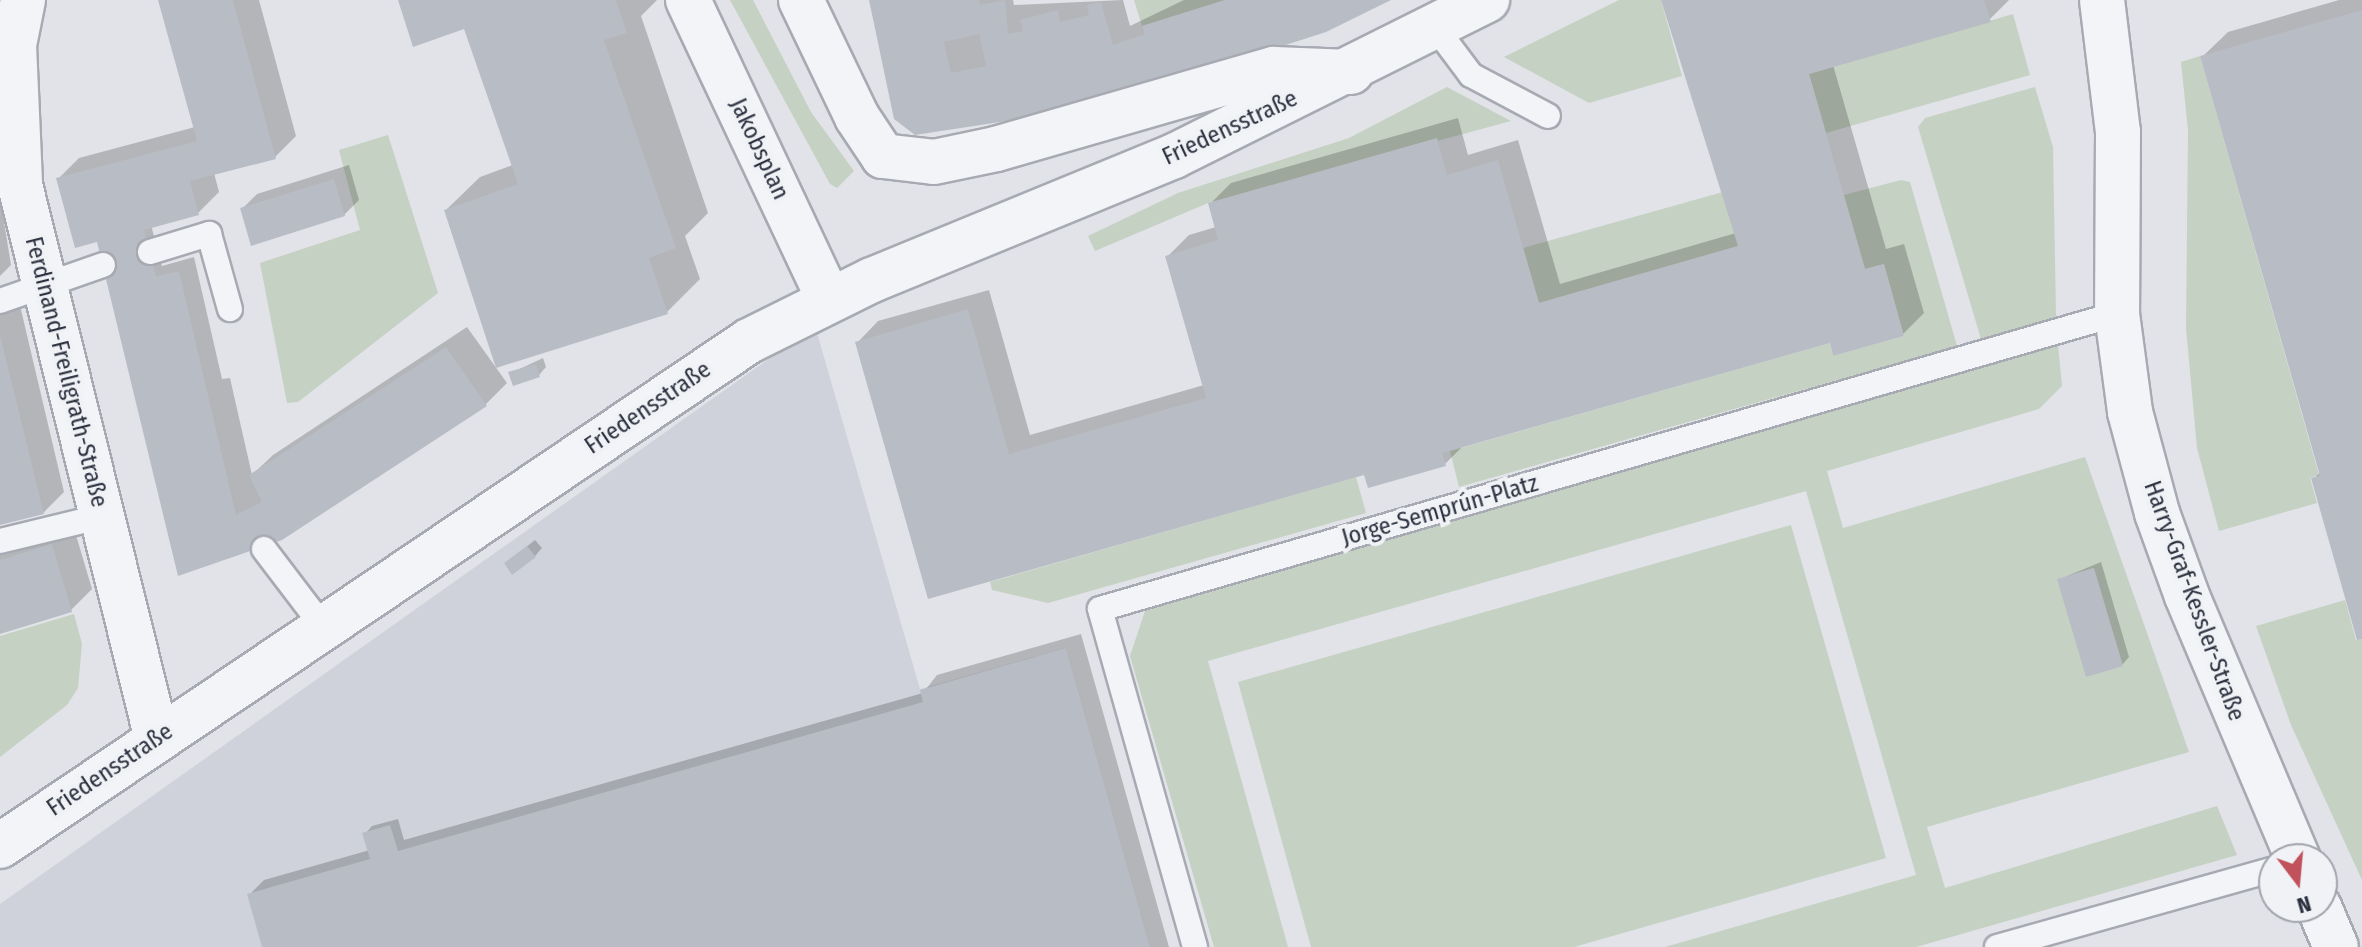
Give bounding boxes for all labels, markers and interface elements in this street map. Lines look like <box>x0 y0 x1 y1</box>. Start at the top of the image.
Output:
street label: Friedensstraße <box>1158 84 1302 172</box>
street label: Jakobsplan <box>723 94 795 204</box>
street label: Ferdinand-Freiligrath-Straße <box>18 234 114 510</box>
street label: Friedensstraße <box>580 355 716 461</box>
street label: Jorge-Semprún-Platz <box>1339 469 1541 553</box>
street label: Harry-Graf-Kessler-Straße <box>2137 477 2251 725</box>
street label: Friedensstraße <box>42 717 178 823</box>
north arrow <box>2258 843 2338 923</box>
text: N <box>2294 890 2314 919</box>

